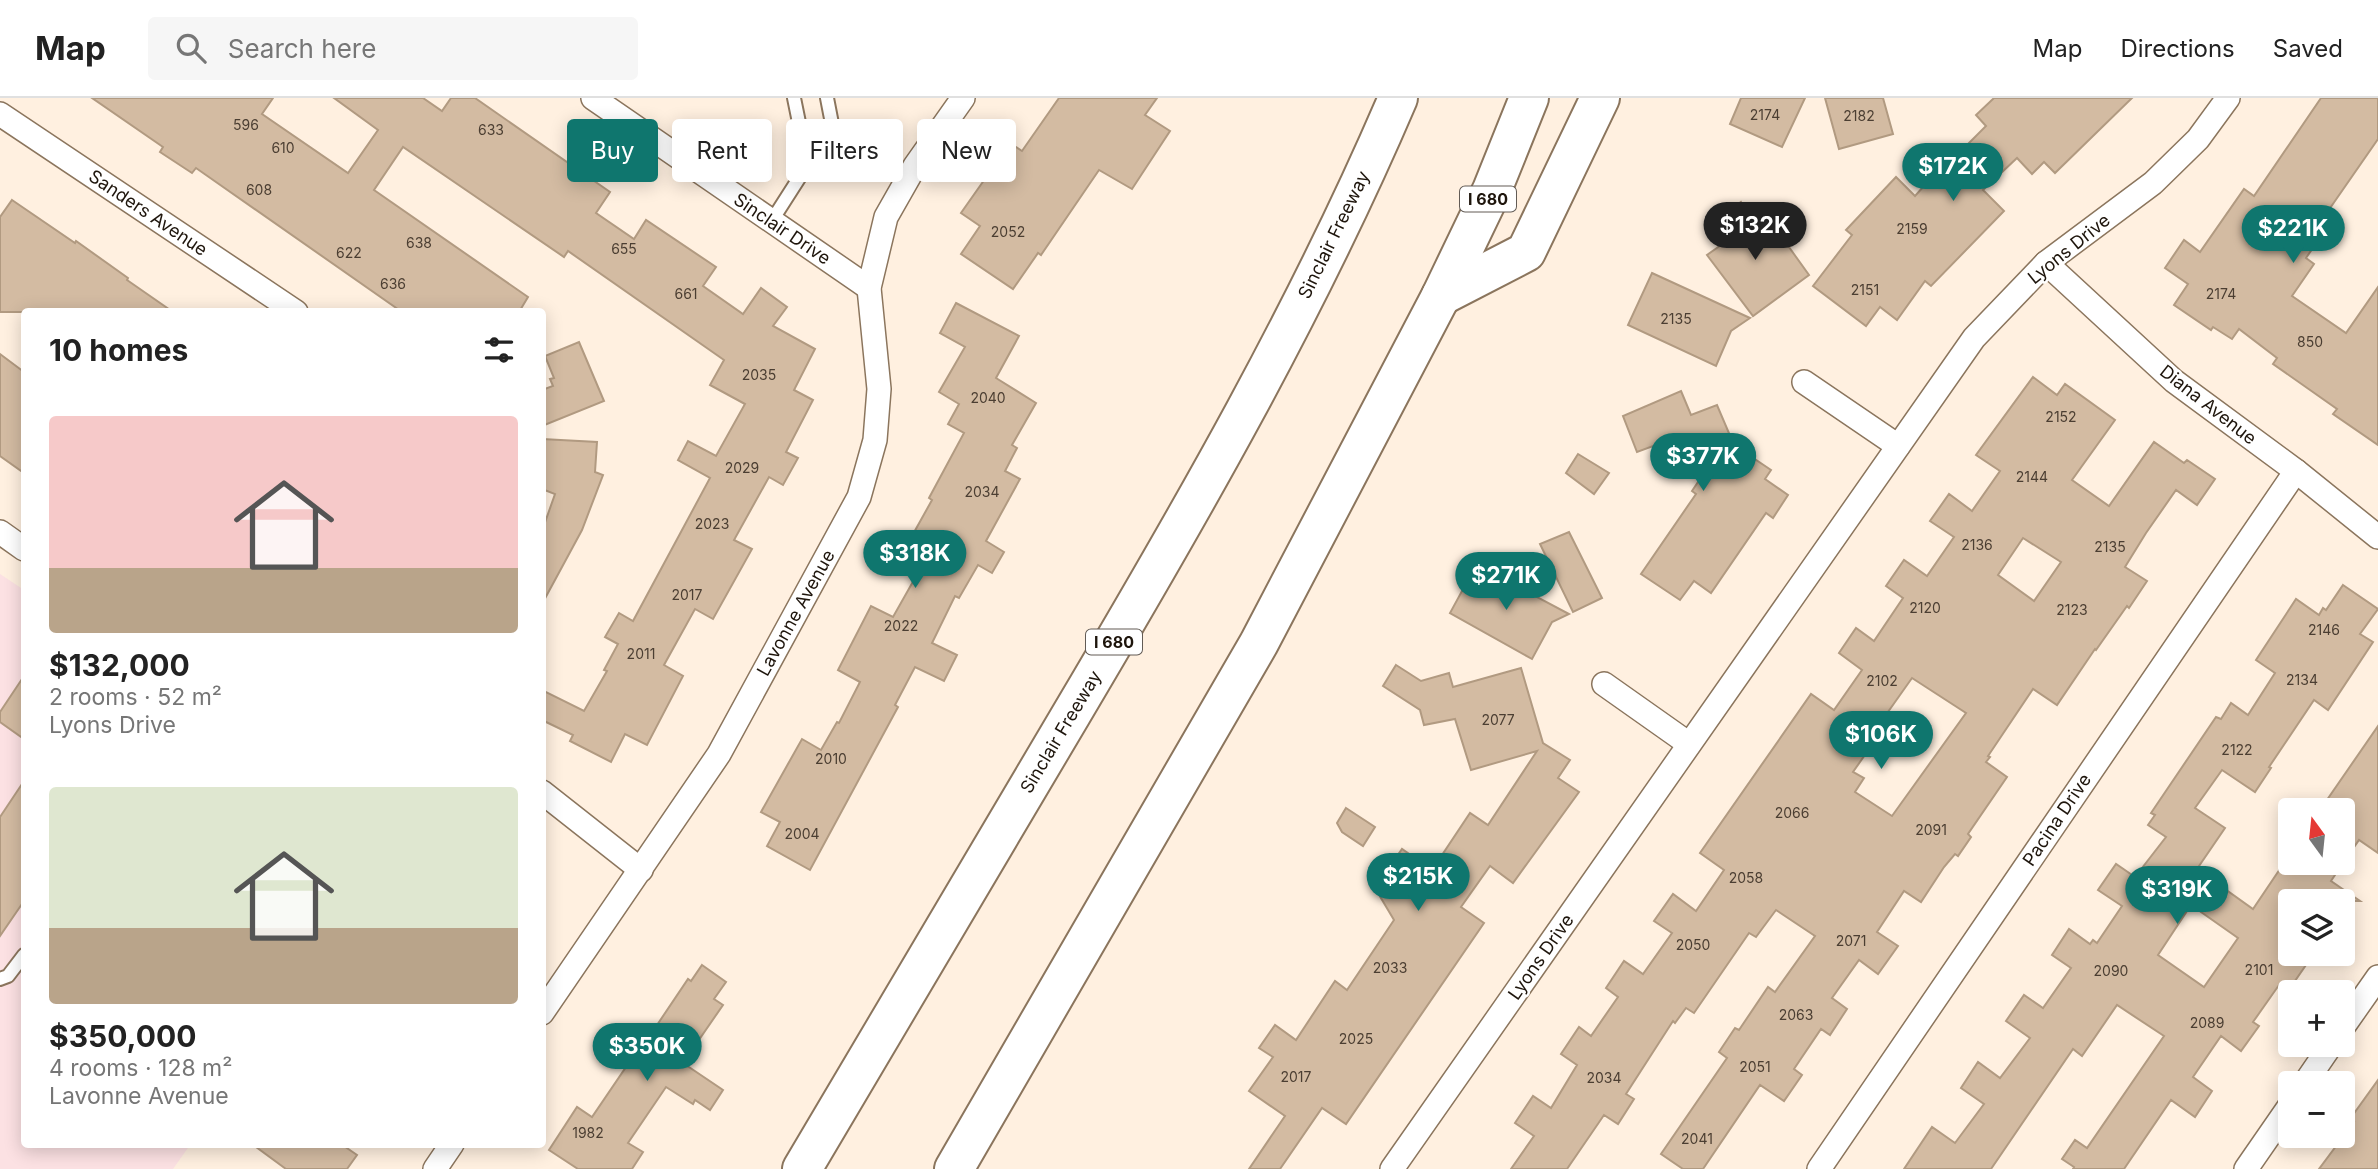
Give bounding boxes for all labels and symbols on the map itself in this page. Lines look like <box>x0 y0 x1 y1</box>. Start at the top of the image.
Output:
house number: 2174 <box>1750 106 1780 123</box>
house number: 2182 <box>1843 107 1875 124</box>
house number: 596 <box>233 116 259 133</box>
house number: 633 <box>478 121 504 138</box>
house number: 610 <box>271 139 295 156</box>
pin: $172K <box>1904 144 2002 203</box>
street label: Sanders Avenue <box>85 165 212 260</box>
street label: Sinclair Freeway <box>1294 168 1374 302</box>
house number: 608 <box>246 181 272 198</box>
road number: I 680 <box>1460 186 1516 212</box>
street label: Sinclair Drive <box>730 189 835 269</box>
pin: $132K <box>1706 202 1804 262</box>
pin: $221K <box>2244 206 2342 265</box>
street label: Lyons Drive <box>2023 209 2114 288</box>
house number: 2159 <box>1896 220 1928 237</box>
house number: 2052 <box>991 223 1025 240</box>
house number: 638 <box>406 234 432 251</box>
house number: 655 <box>611 240 637 257</box>
house number: 622 <box>336 244 362 261</box>
house number: 636 <box>380 275 406 292</box>
house number: 2151 <box>1851 281 1879 298</box>
house number: 661 <box>674 285 698 302</box>
house number: 2174 <box>2206 285 2236 302</box>
house number: 2135 <box>1660 310 1692 327</box>
house number: 850 <box>2297 333 2323 350</box>
street label: Diana Avenue <box>2156 360 2261 449</box>
house number: 2035 <box>742 366 776 383</box>
house number: 2040 <box>970 389 1006 406</box>
house number: 2152 <box>2045 408 2077 425</box>
pin: $377K <box>1654 434 1752 493</box>
house number: 2029 <box>725 459 759 476</box>
house number: 2144 <box>2016 468 2048 485</box>
house number: 2034 <box>964 483 1000 500</box>
house number: 2023 <box>695 515 729 532</box>
pin: $318K <box>866 531 964 590</box>
house number: 2136 <box>1961 536 1993 553</box>
house number: 2135 <box>2094 538 2126 555</box>
street label: Lavonne Avenue <box>752 546 839 679</box>
pin: $271K <box>1457 552 1555 612</box>
house number: 2017 <box>672 586 703 603</box>
house number: 2120 <box>1909 599 1941 616</box>
house number: 2123 <box>2056 601 2088 618</box>
house number: 2022 <box>884 617 918 634</box>
house number: 2146 <box>2308 621 2340 638</box>
road number: I 680 <box>1086 629 1142 654</box>
house number: 2011 <box>627 645 655 662</box>
street label: Sinclair Freeway <box>1016 667 1105 797</box>
house number: 2134 <box>2286 671 2318 688</box>
house number: 2102 <box>1866 672 1898 689</box>
house number: 2077 <box>1481 711 1515 728</box>
pin: $106K <box>1832 712 1930 771</box>
house number: 2122 <box>2221 741 2253 758</box>
house number: 2010 <box>815 750 847 767</box>
street label: Pacina Drive <box>2018 770 2095 870</box>
north arrow <box>2278 798 2356 875</box>
house number: 2066 <box>1775 804 1809 821</box>
house number: 2091 <box>1915 821 1947 838</box>
house number: 2004 <box>784 825 820 842</box>
pin: $215K <box>1369 854 1467 913</box>
pin: $319K <box>2128 866 2226 926</box>
house number: 2058 <box>1729 869 1763 886</box>
street label: Lyons Drive <box>1503 910 1578 1003</box>
house number: 2071 <box>1836 932 1866 949</box>
house number: 2050 <box>1676 936 1710 953</box>
house number: 2033 <box>1373 959 1407 976</box>
house number: 2101 <box>2245 961 2273 978</box>
house number: 2090 <box>2094 962 2128 979</box>
house number: 2063 <box>1779 1006 1813 1023</box>
house number: 2089 <box>2190 1014 2224 1031</box>
pin: $350K <box>598 1024 696 1083</box>
house number: 2025 <box>1339 1030 1373 1047</box>
house number: 2051 <box>1739 1058 1771 1075</box>
house number: 2017 <box>1281 1068 1312 1085</box>
house number: 2034 <box>1586 1069 1622 1086</box>
house number: 1982 <box>572 1124 604 1141</box>
house number: 2041 <box>1681 1130 1713 1147</box>

